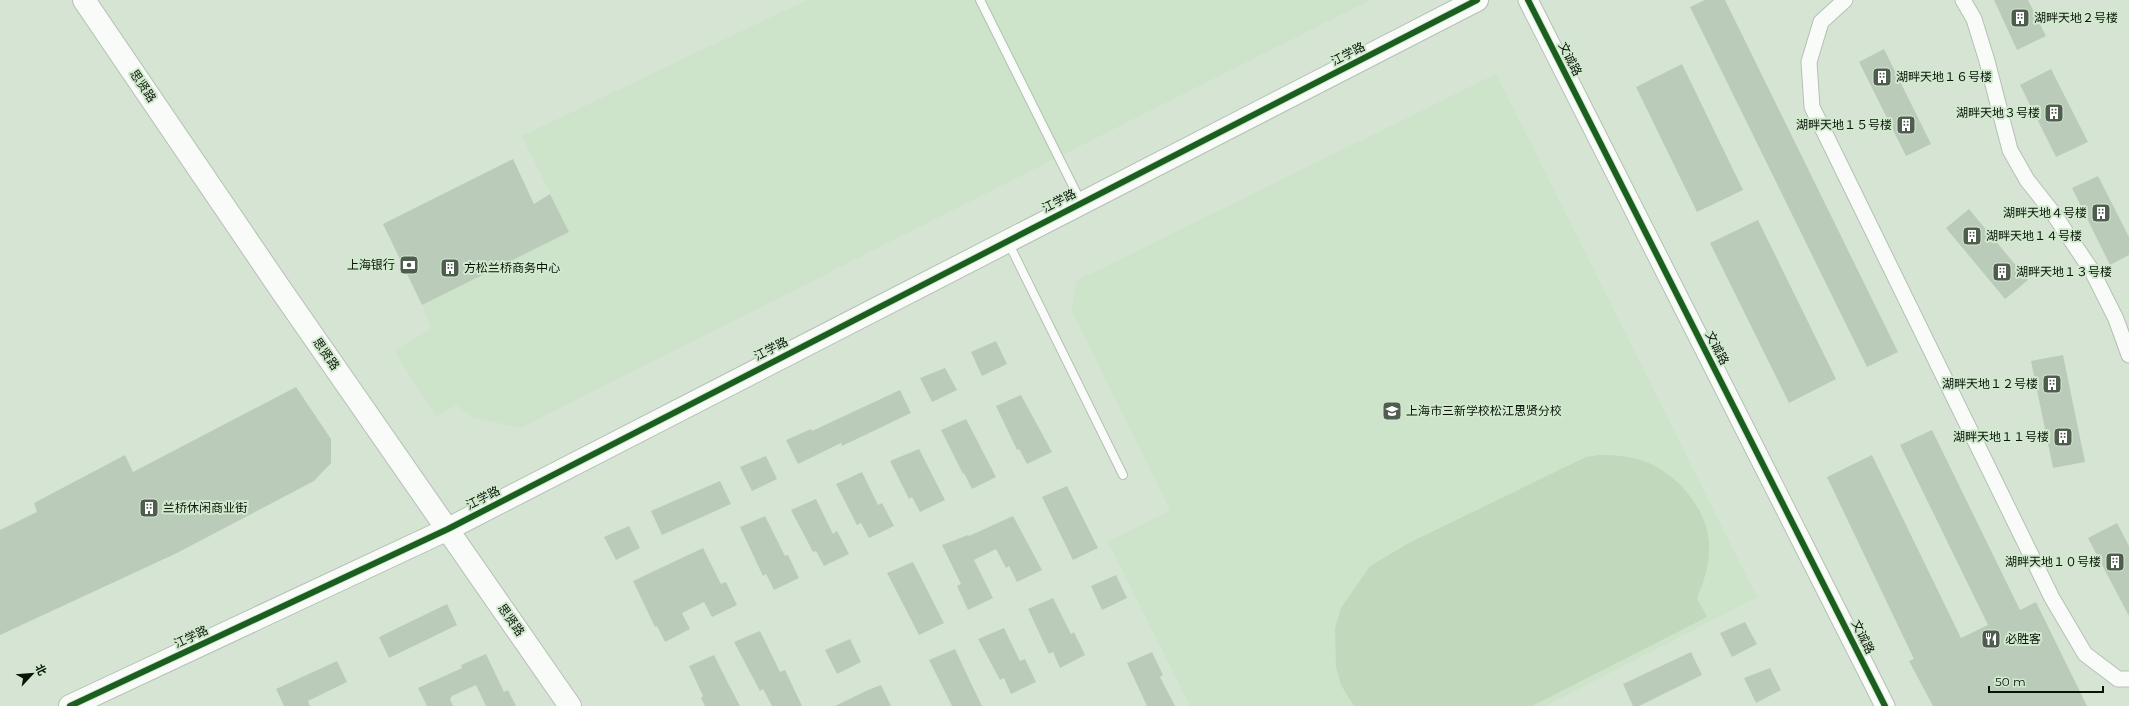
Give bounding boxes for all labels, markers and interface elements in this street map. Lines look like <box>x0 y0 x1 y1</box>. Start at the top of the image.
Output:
building icon: 湖畔天地２号楼 <box>2009 7 2031 29</box>
place label: 湖畔天地２号楼 <box>2034 10 2118 25</box>
street label: 江学路 <box>1328 39 1367 68</box>
street label: 文诚路 <box>1556 39 1585 78</box>
building icon: 湖畔天地１６号楼 <box>1871 66 1893 88</box>
street label: 思贤路 <box>127 67 160 105</box>
place label: 湖畔天地１６号楼 <box>1896 69 1992 84</box>
building icon: 湖畔天地３号楼 <box>2043 102 2065 124</box>
place label: 湖畔天地３号楼 <box>1956 105 2040 120</box>
building icon: 湖畔天地１５号楼 <box>1895 114 1917 136</box>
place label: 湖畔天地１５号楼 <box>1796 117 1892 132</box>
street label: 江学路 <box>1039 186 1078 215</box>
building icon: 湖畔天地４号楼 <box>2090 202 2112 224</box>
place label: 湖畔天地４号楼 <box>2003 205 2087 220</box>
building icon: 湖畔天地１４号楼 <box>1961 225 1983 247</box>
place label: 湖畔天地１４号楼 <box>1986 228 2082 243</box>
bank icon: 上海银行 <box>398 254 420 276</box>
place label: 上海银行 <box>347 257 395 272</box>
building icon: 方松兰桥商务中心 <box>439 257 461 279</box>
place label: 方松兰桥商务中心 <box>464 260 560 275</box>
building icon: 湖畔天地１３号楼 <box>1991 261 2013 283</box>
place label: 湖畔天地１３号楼 <box>2016 264 2112 279</box>
street label: 文诚路 <box>1703 328 1732 367</box>
street label: 江学路 <box>751 334 790 363</box>
street label: 思贤路 <box>310 335 343 373</box>
building icon: 湖畔天地１２号楼 <box>2041 373 2063 395</box>
place label: 湖畔天地１２号楼 <box>1942 376 2038 391</box>
school or university icon: 上海市三新学校松江思贤分校 <box>1381 400 1403 422</box>
place label: 上海市三新学校松江思贤分校 <box>1406 403 1562 418</box>
building icon: 湖畔天地１１号楼 <box>2052 426 2074 448</box>
place label: 湖畔天地１１号楼 <box>1953 429 2049 444</box>
street label: 江学路 <box>463 483 502 512</box>
building icon: 兰桥休闲商业街 <box>138 497 160 519</box>
place label: 兰桥休闲商业街 <box>163 500 247 515</box>
building icon: 湖畔天地１０号楼 <box>2104 551 2126 573</box>
place label: 湖畔天地１０号楼 <box>2005 554 2101 569</box>
street label: 思贤路 <box>495 601 528 639</box>
street label: 文诚路 <box>1849 617 1878 656</box>
street label: 江学路 <box>171 622 210 651</box>
restaurant icon: 必胜客 <box>1980 628 2002 650</box>
place label: 必胜客 <box>2005 631 2041 646</box>
north arrow <box>12 654 52 694</box>
text: 北 <box>32 662 50 678</box>
scale bar <box>1989 668 2103 694</box>
text: 50 m <box>1995 674 2026 689</box>

